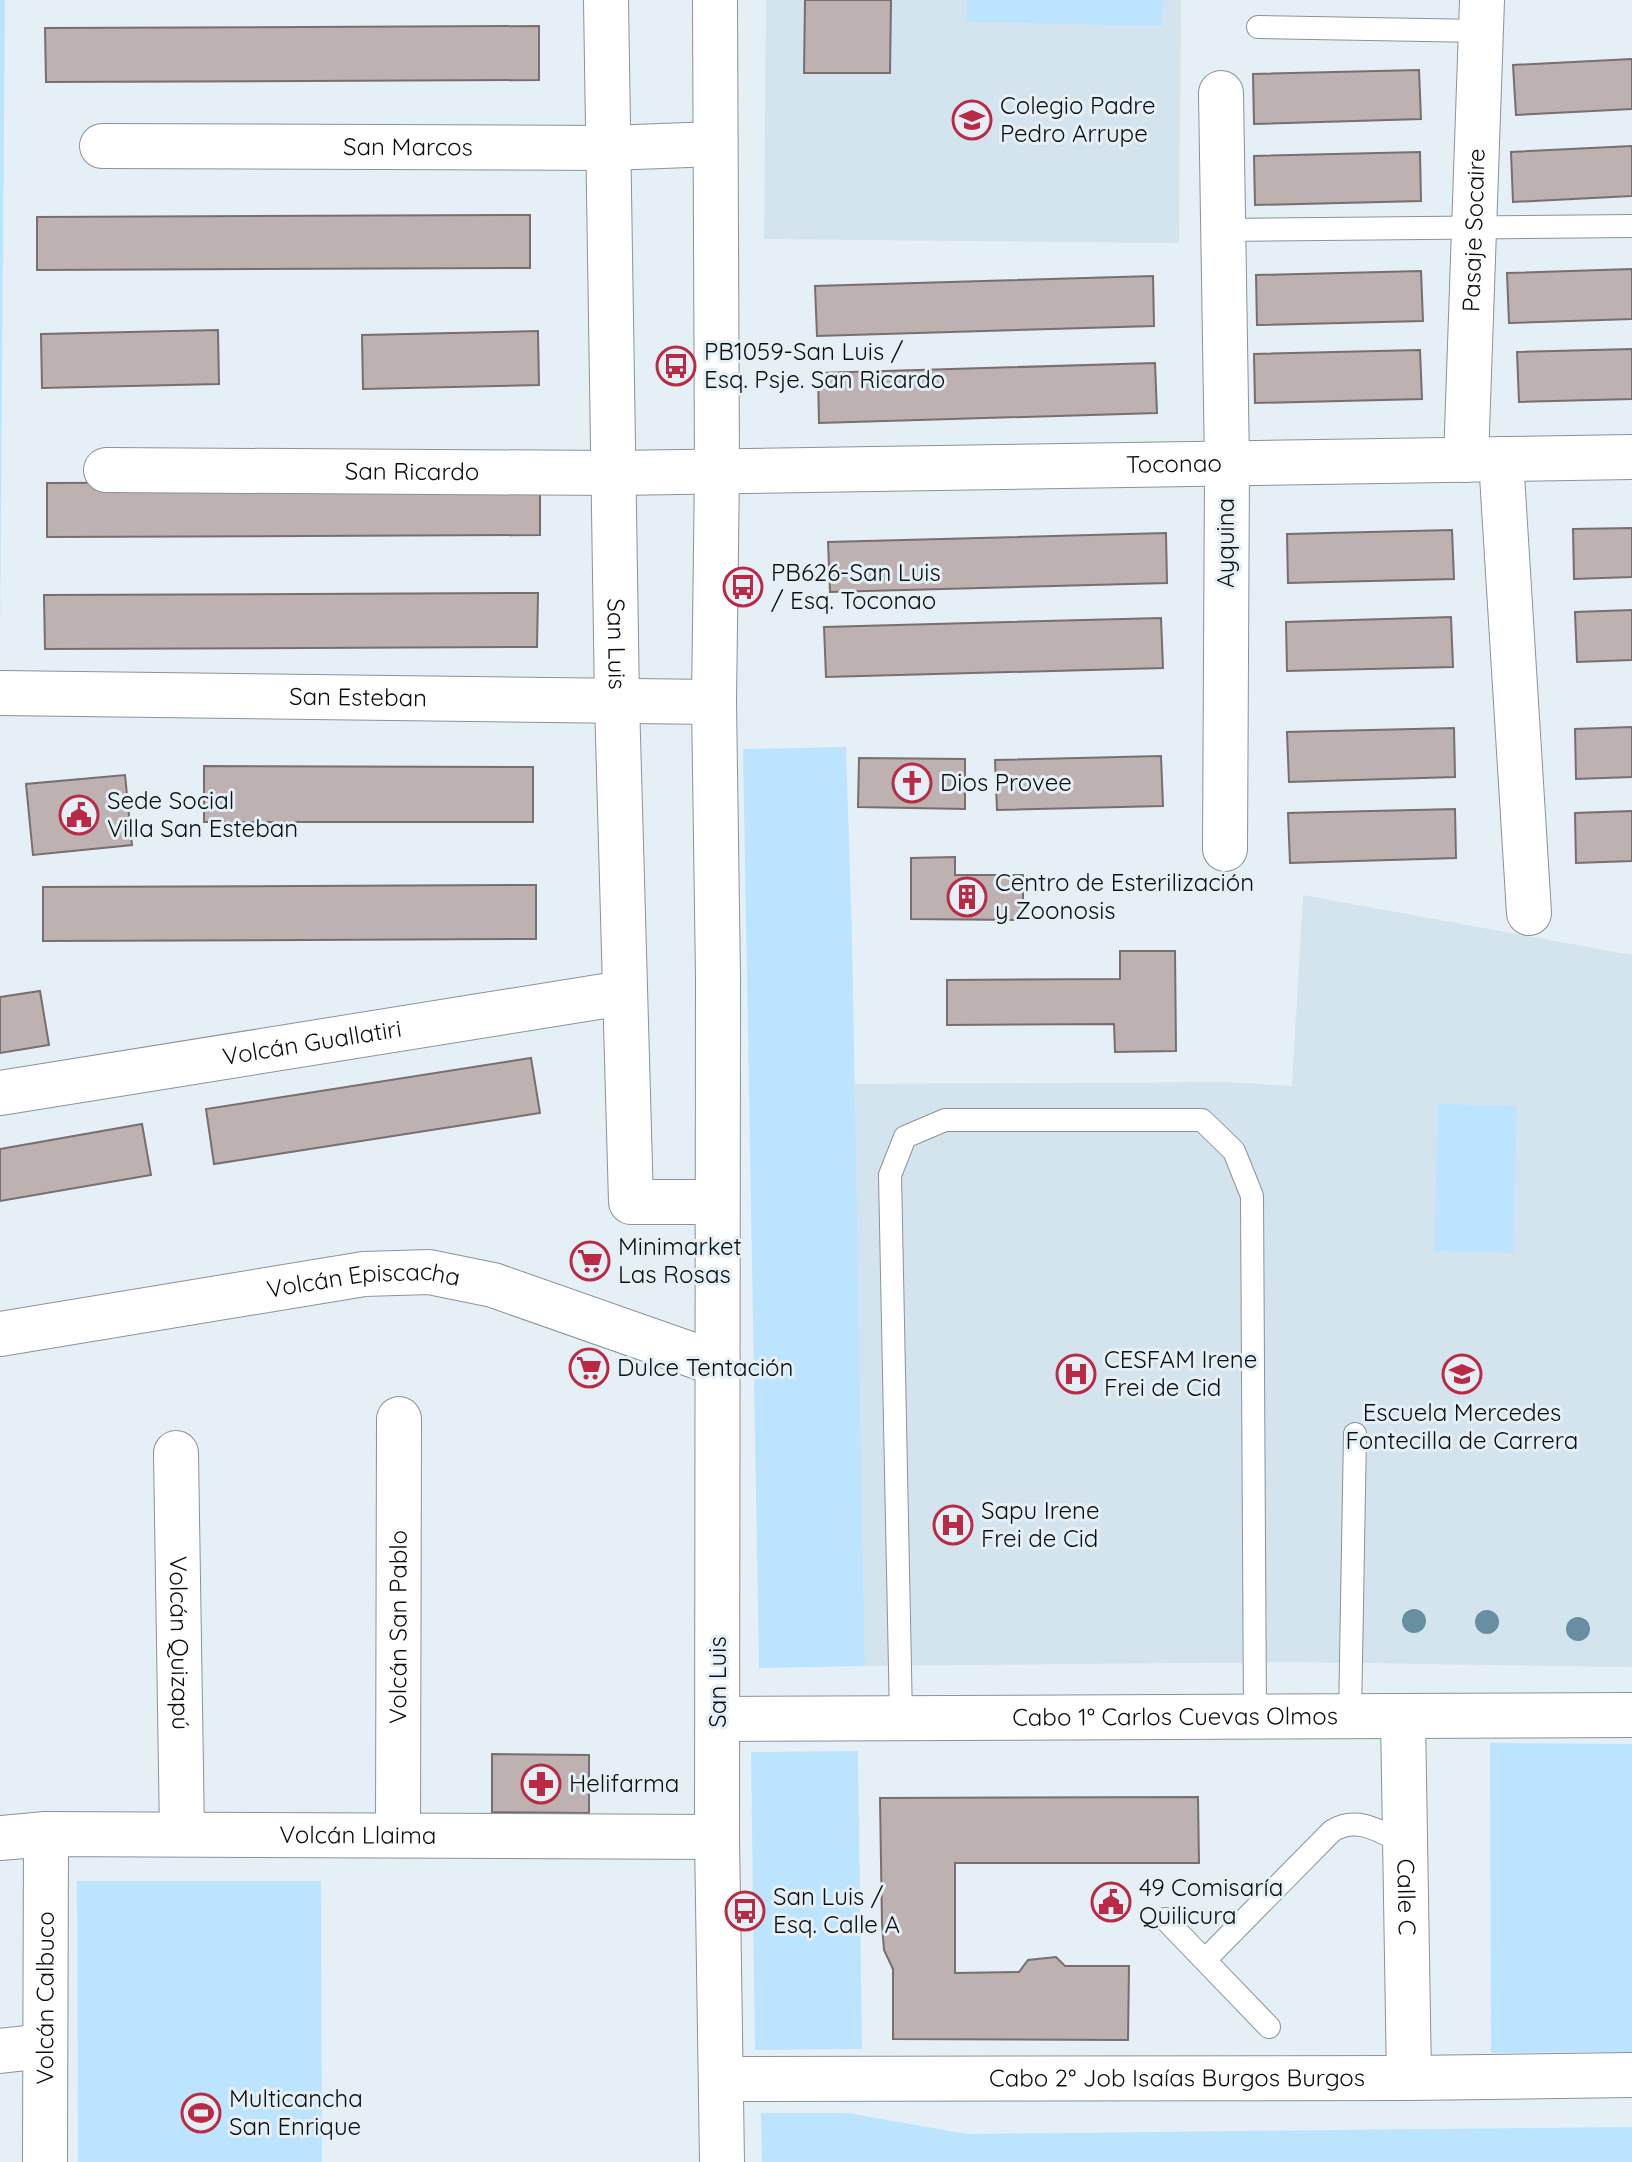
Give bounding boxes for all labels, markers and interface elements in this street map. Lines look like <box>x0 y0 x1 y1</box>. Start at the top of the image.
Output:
place label: Colegio Padre Pedro Arrupe <box>1000 90 1156 148</box>
school or university icon: Colegio Padre Pedro Arrupe <box>951 99 993 141</box>
street label: San Marcos <box>343 131 473 161</box>
street label: Pasaje Socaire <box>1455 148 1491 312</box>
place label: PB1059-San Luis / Esq. Psje. San Ricardo <box>704 336 945 394</box>
bus stop icon: PB1059-San Luis / Esq. Psje. San Ricardo <box>655 345 697 387</box>
street label: Toconao <box>1126 447 1222 479</box>
street label: San Ricardo <box>345 455 479 486</box>
street label: Ayquina <box>1210 498 1240 588</box>
place label: PB626-San Luis / Esq. Toconao <box>771 557 941 615</box>
bus stop icon: PB626-San Luis / Esq. Toconao <box>722 566 764 608</box>
street label: San Luis <box>601 598 633 690</box>
street label: San Esteban <box>289 681 427 712</box>
church icon: Dios Provee <box>891 762 933 804</box>
place label: Dios Provee <box>940 767 1072 797</box>
place label: Sede Social Villa San Esteban <box>107 785 298 843</box>
public building icon: Sede Social Villa San Esteban <box>58 794 100 836</box>
place label: Centro de Esterilización y Zoonosis <box>995 867 1254 925</box>
building icon: Centro de Esterilización y Zoonosis <box>946 876 988 918</box>
street label: Volcán Guallatiri <box>220 1013 403 1071</box>
place label: Minimarket Las Rosas <box>618 1231 742 1289</box>
supermarket icon: Minimarket Las Rosas <box>569 1240 611 1282</box>
street label: Volcán Episcacha <box>264 1256 463 1304</box>
place label: CESFAM Irene Frei de Cid <box>1104 1344 1257 1402</box>
supermarket icon: Dulce Tentación <box>568 1347 610 1389</box>
place label: Dulce Tentación <box>617 1352 793 1382</box>
hospital icon: CESFAM Irene Frei de Cid <box>1055 1353 1097 1395</box>
school or university icon: Escuela Mercedes Fontecilla de Carrera <box>1441 1353 1483 1395</box>
place label: Escuela Mercedes Fontecilla de Carrera <box>1346 1397 1578 1455</box>
place label: Sapu Irene Frei de Cid <box>981 1495 1100 1553</box>
hospital icon: Sapu Irene Frei de Cid <box>932 1504 974 1546</box>
street label: Volcán San Pablo <box>382 1530 413 1724</box>
street label: Volcán Quizapú <box>164 1556 196 1730</box>
street label: San Luis <box>702 1636 732 1728</box>
street label: Cabo 1° Carlos Cuevas Olmos <box>1012 1700 1338 1732</box>
pharmacy icon: Helifarma <box>520 1763 562 1805</box>
place label: Helifarma <box>569 1768 679 1798</box>
street label: Volcán Llaima <box>279 1819 436 1850</box>
street label: Calle C <box>1391 1858 1423 1936</box>
place label: 49 Comisaría Quilicura <box>1139 1872 1283 1930</box>
place label: San Luis / Esq. Calle A <box>773 1881 900 1939</box>
public building icon: 49 Comisaría Quilicura <box>1090 1881 1132 1923</box>
bus stop icon: San Luis / Esq. Calle A <box>724 1890 766 1932</box>
street label: Volcán Calbuco <box>29 1911 60 2085</box>
street label: Cabo 2° Job Isaías Burgos Burgos <box>989 2062 1365 2093</box>
place label: Multicancha San Enrique <box>229 2083 363 2141</box>
sports icon: Multicancha San Enrique <box>180 2092 222 2134</box>

